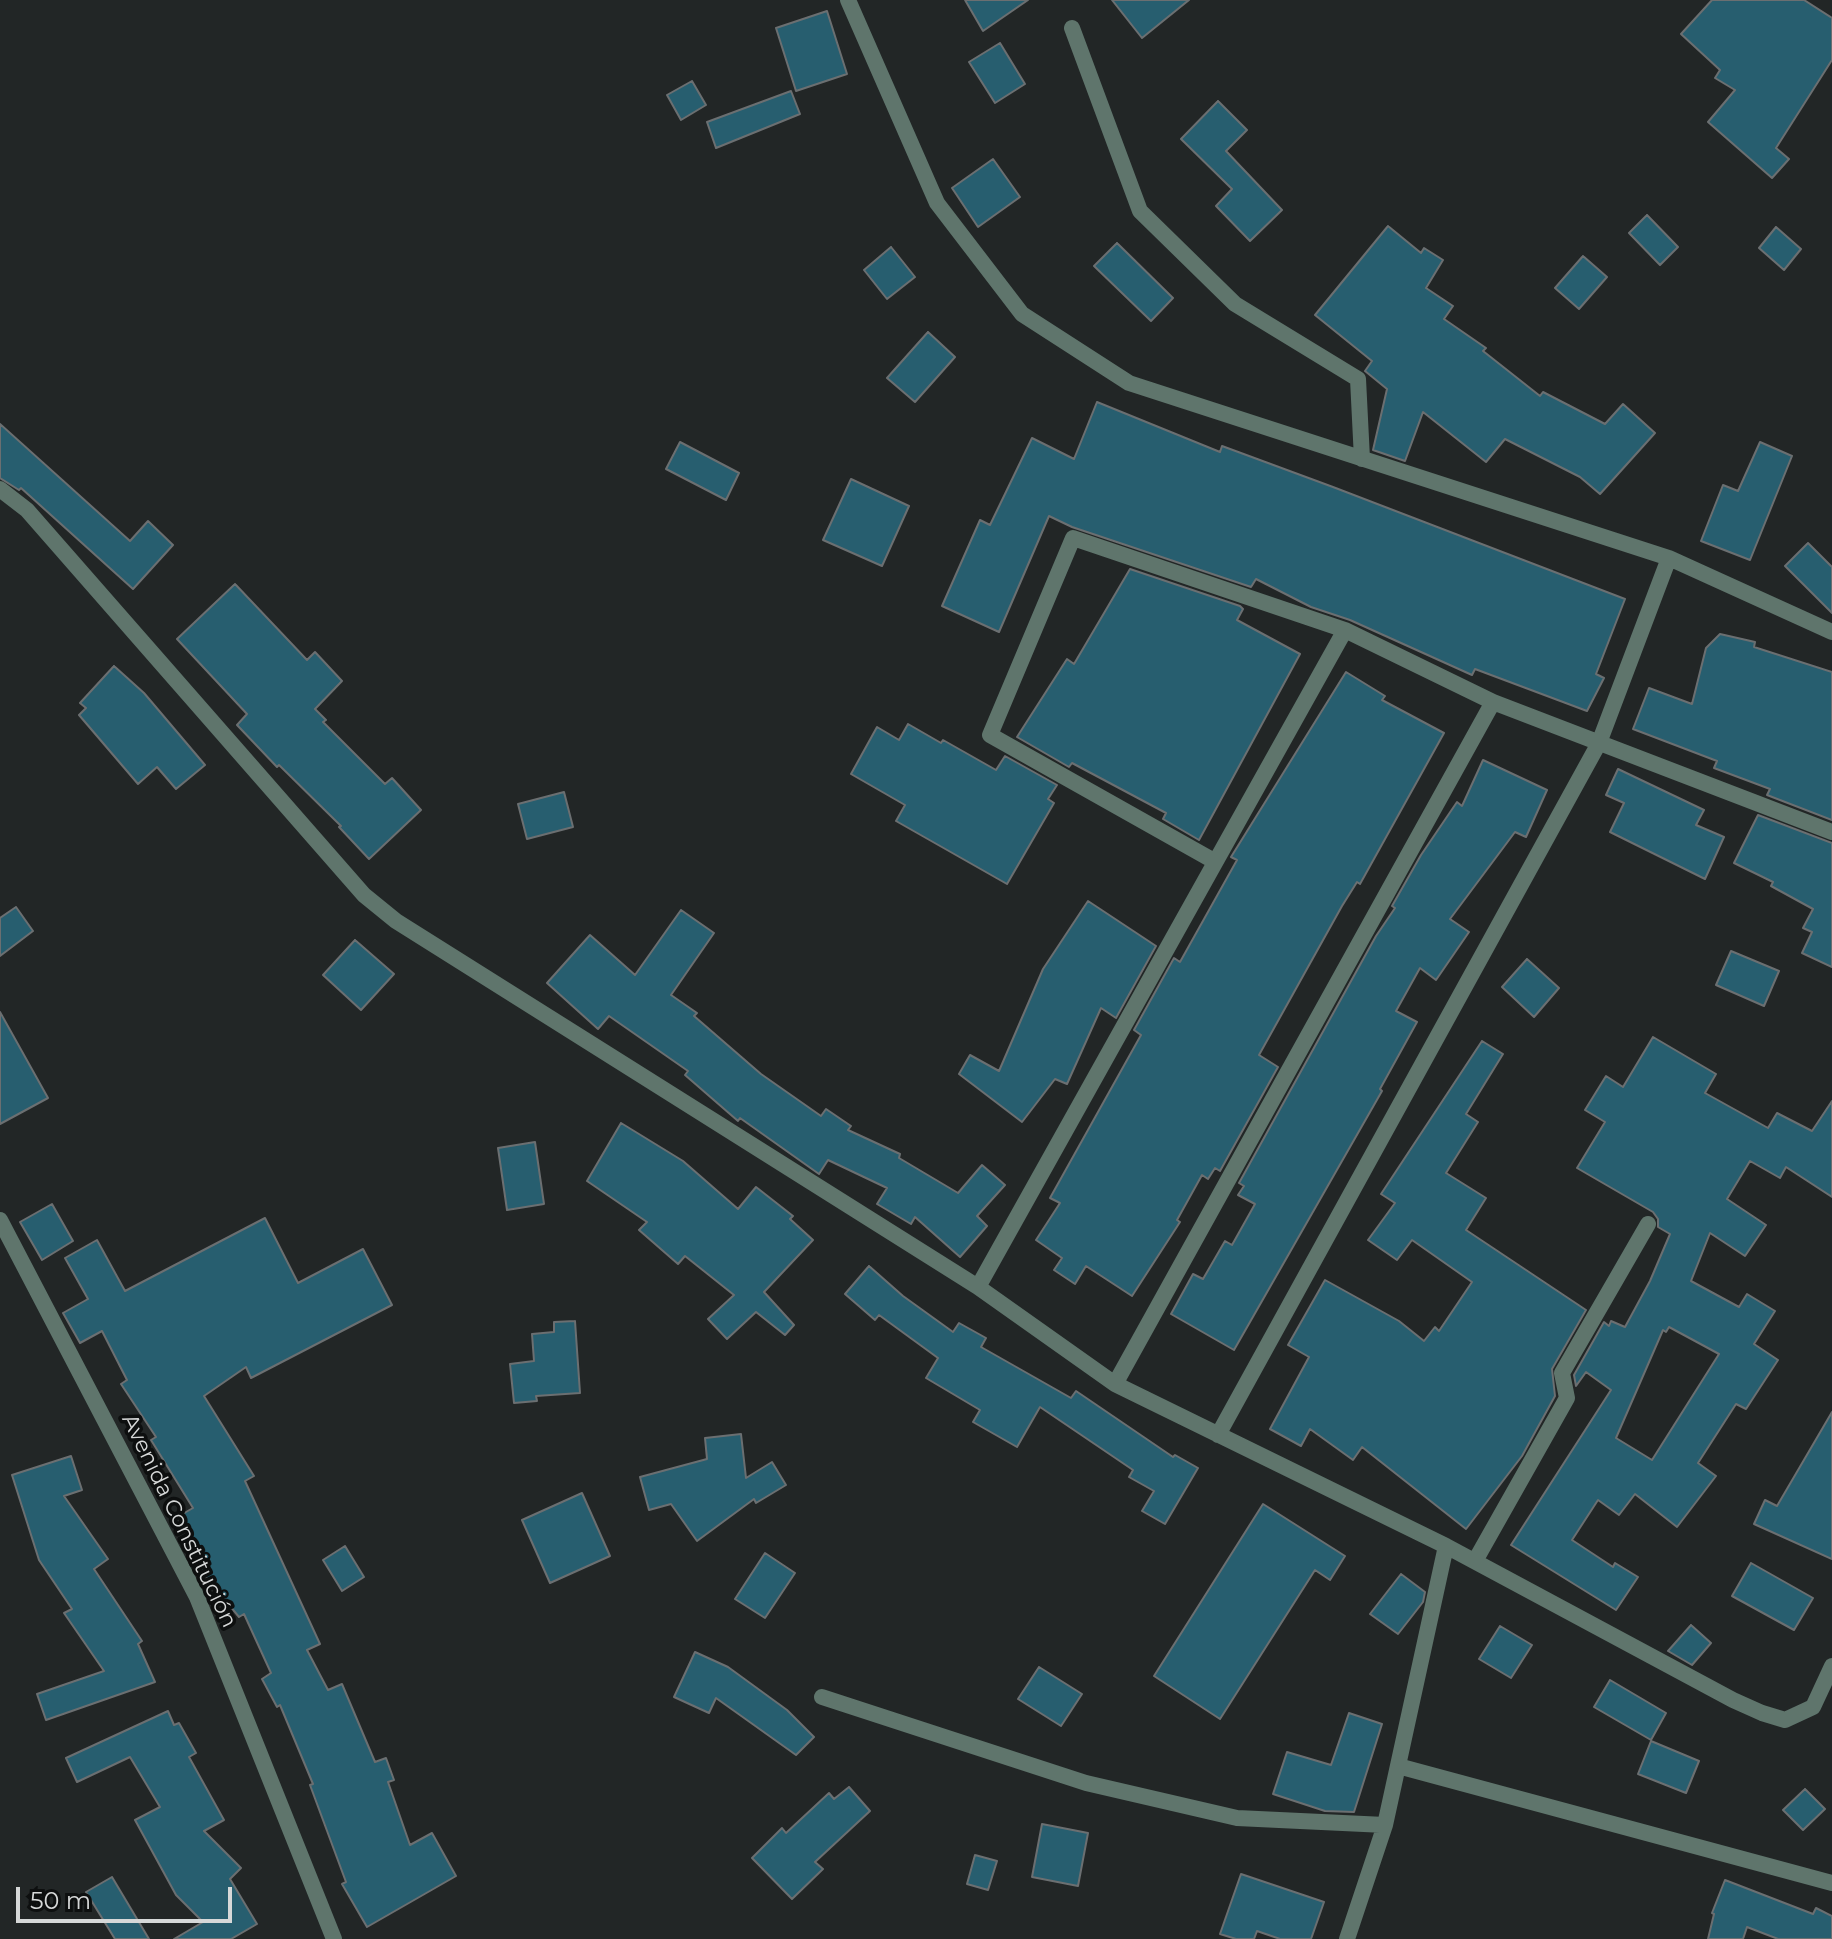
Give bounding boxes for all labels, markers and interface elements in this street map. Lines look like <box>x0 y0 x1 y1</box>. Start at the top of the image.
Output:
street label: Avenida Constitución <box>116 1410 242 1632</box>
scale bar <box>20 1871 236 1921</box>
text: 50 m <box>30 1886 91 1915</box>

